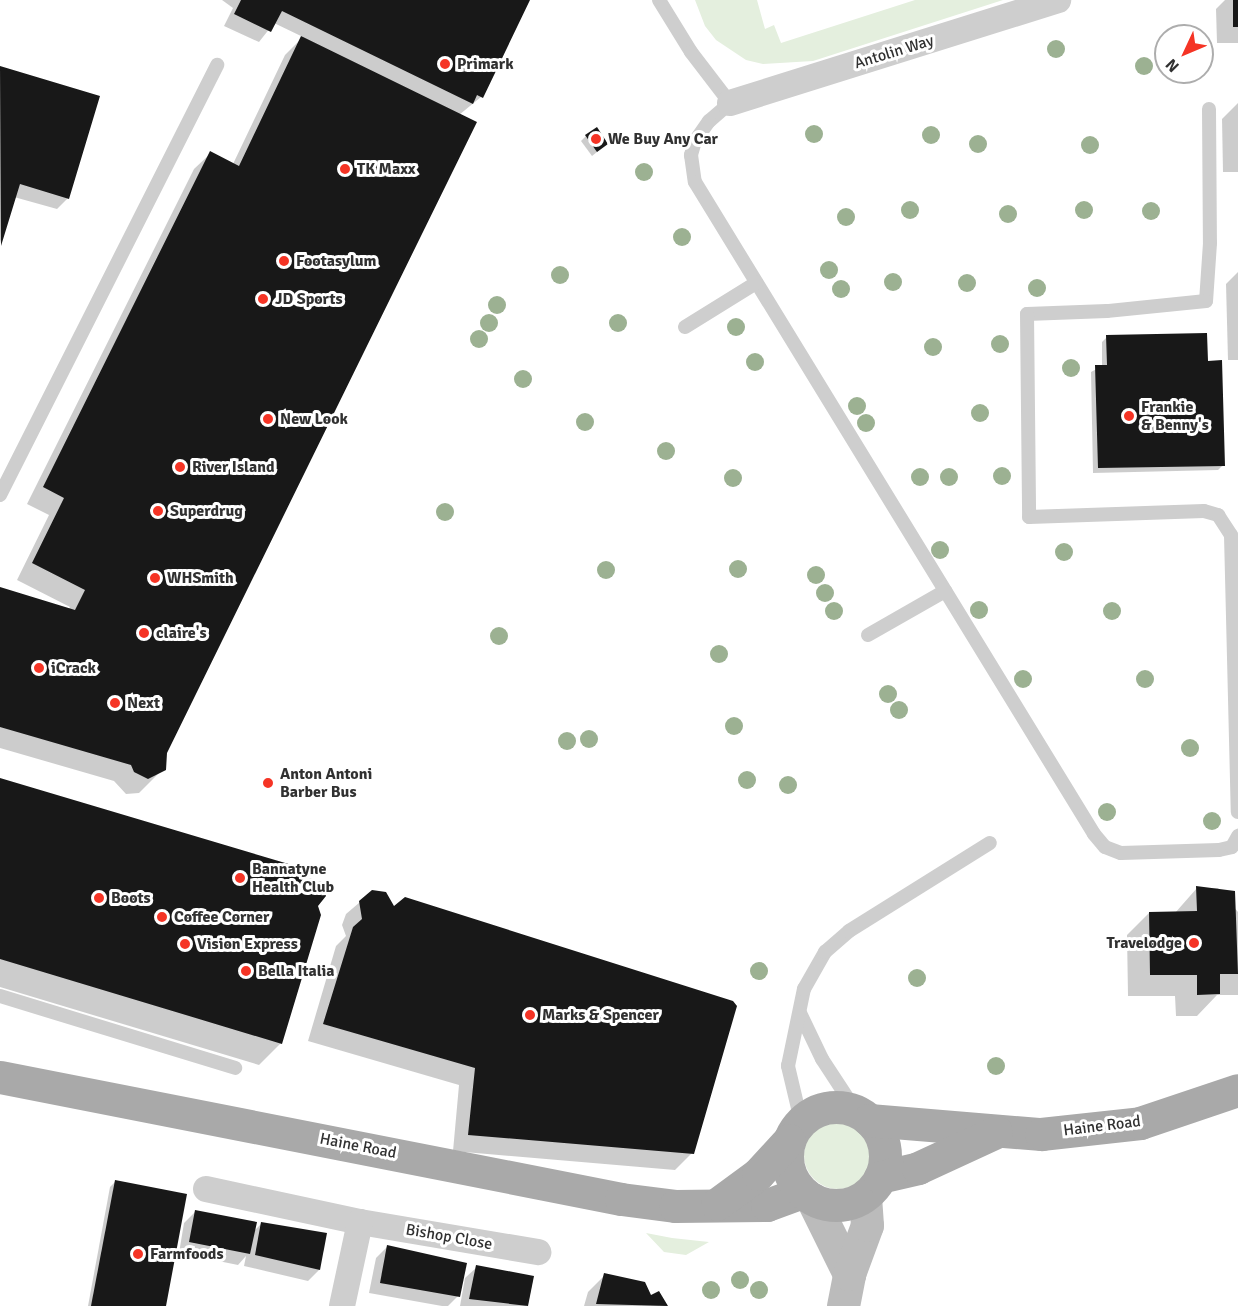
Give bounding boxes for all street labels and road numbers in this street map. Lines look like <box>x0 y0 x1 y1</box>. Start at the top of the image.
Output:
street label: Antolin Way <box>852 31 936 73</box>
street label: Haine Road <box>1062 1112 1142 1140</box>
street label: Haine Road <box>318 1129 398 1163</box>
street label: Bishop Close <box>404 1220 494 1254</box>

